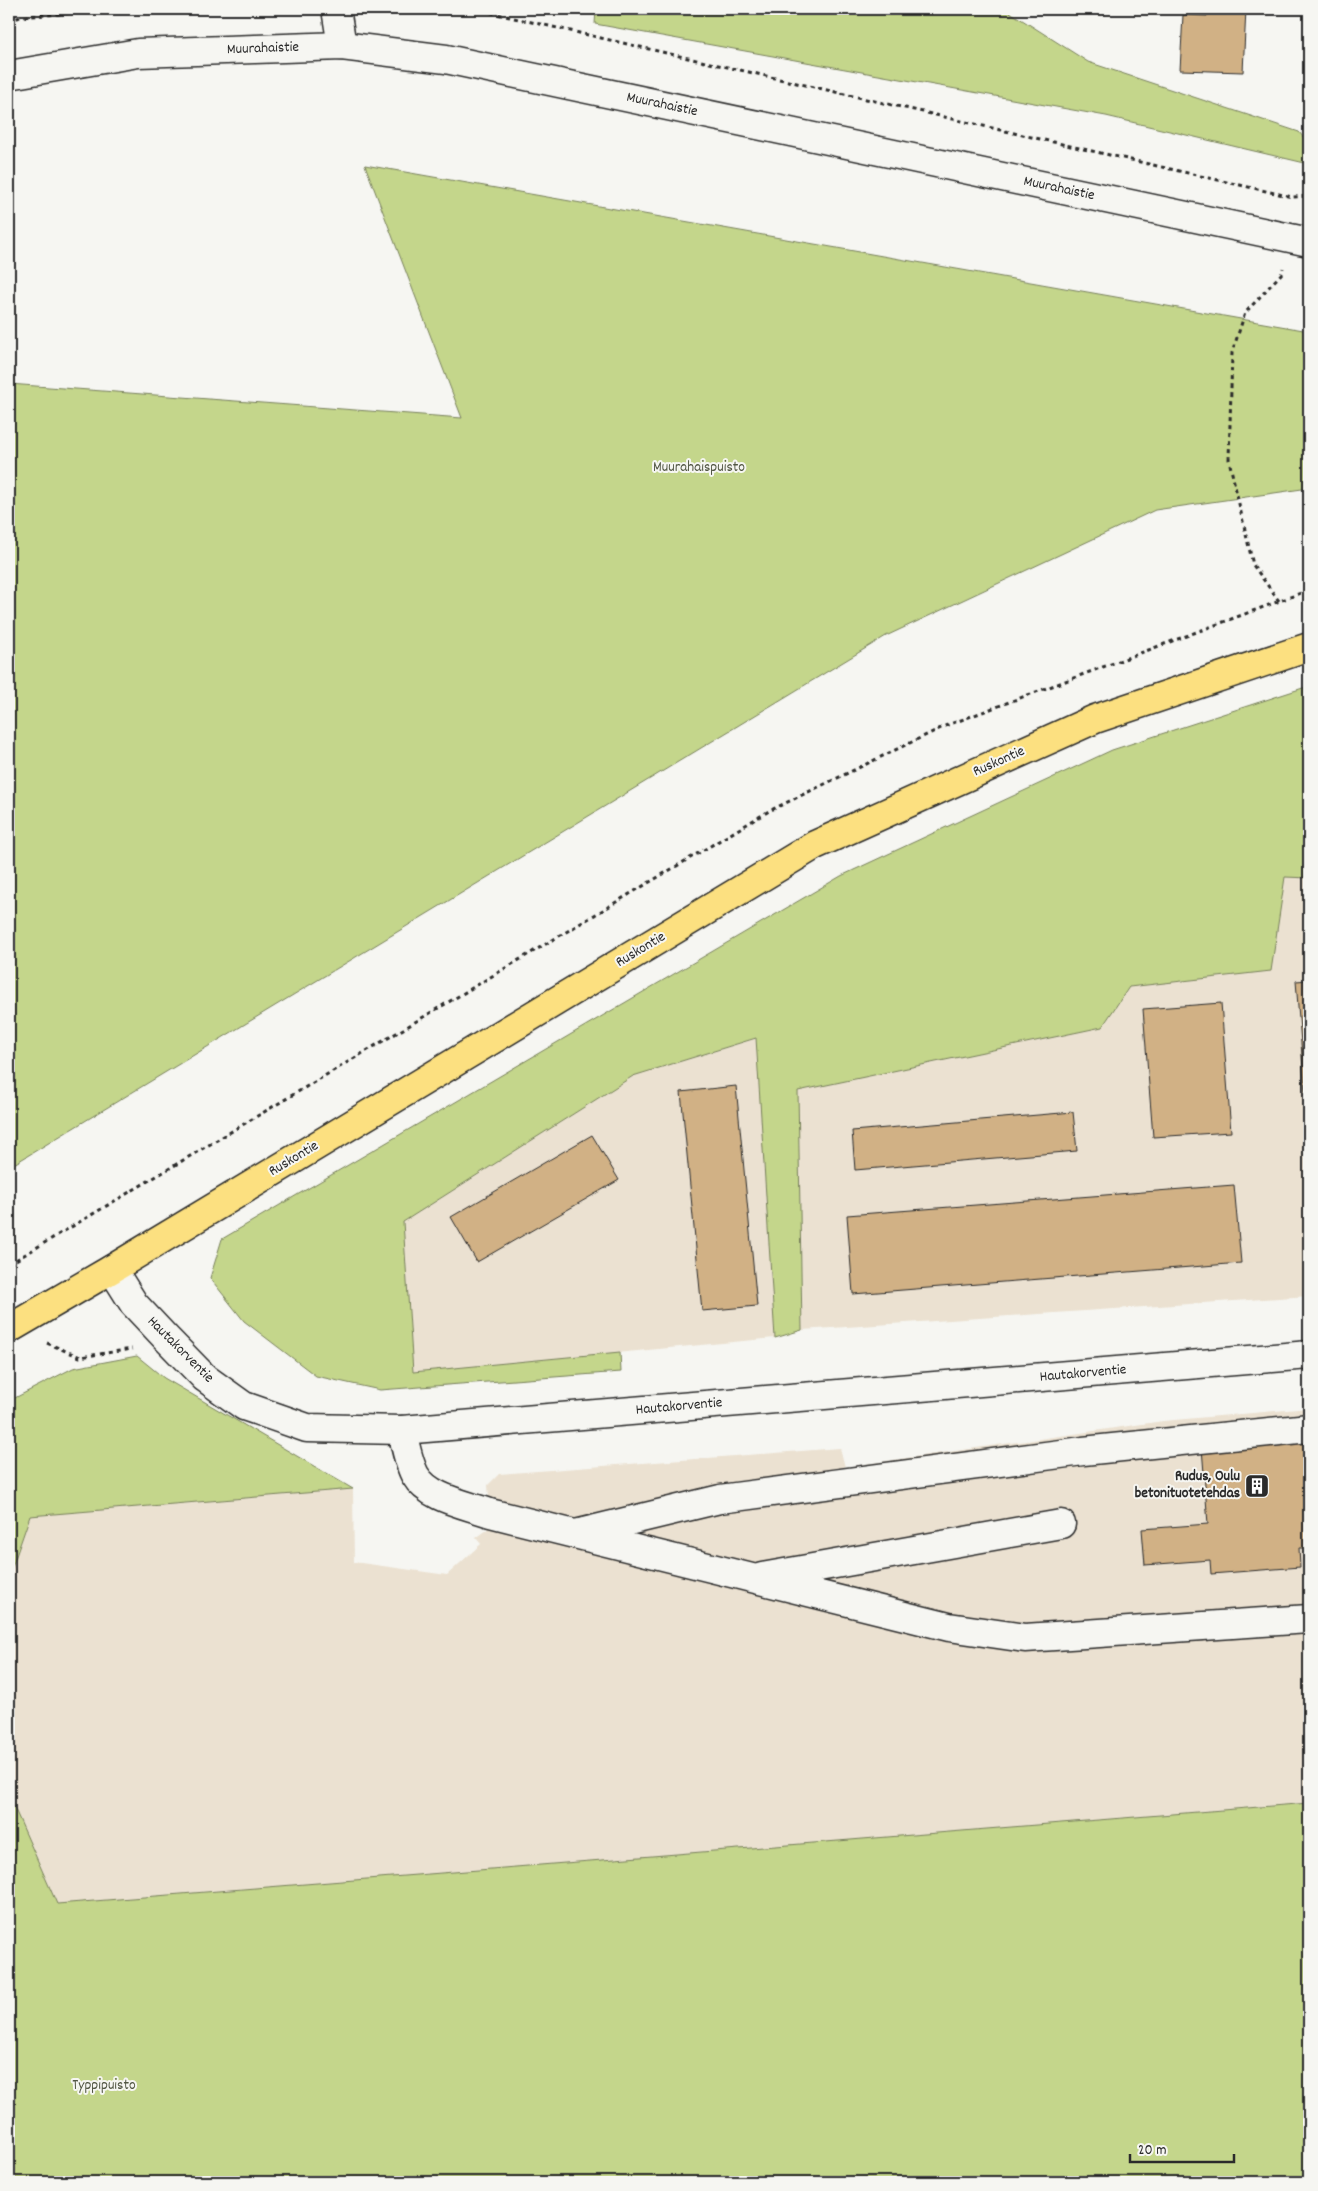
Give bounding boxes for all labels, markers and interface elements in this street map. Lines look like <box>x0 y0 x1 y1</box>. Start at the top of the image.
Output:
street label: Muurahaistie <box>227 37 300 61</box>
street label: Muurahaistie <box>624 87 700 123</box>
street label: Muurahaistie <box>1021 171 1097 207</box>
park label: Muurahaispuisto <box>653 457 745 479</box>
street label: Ruskontie <box>970 741 1029 783</box>
street label: Ruskontie <box>612 926 670 974</box>
street label: Ruskontie <box>265 1135 323 1183</box>
street label: Hautakorventie <box>142 1312 219 1389</box>
street label: Hautakorventie <box>1039 1359 1128 1389</box>
street label: Hautakorventie <box>635 1392 724 1422</box>
place label: Rudus, Oulu betonituotetehdas <box>1135 1466 1241 1505</box>
building icon: Rudus, Oulu betonituotetehdas <box>1244 1473 1270 1499</box>
park label: Typpipuisto <box>72 2075 136 2097</box>
scale bar <box>1130 2131 1234 2163</box>
text: 20 m <box>1138 2140 1166 2162</box>

